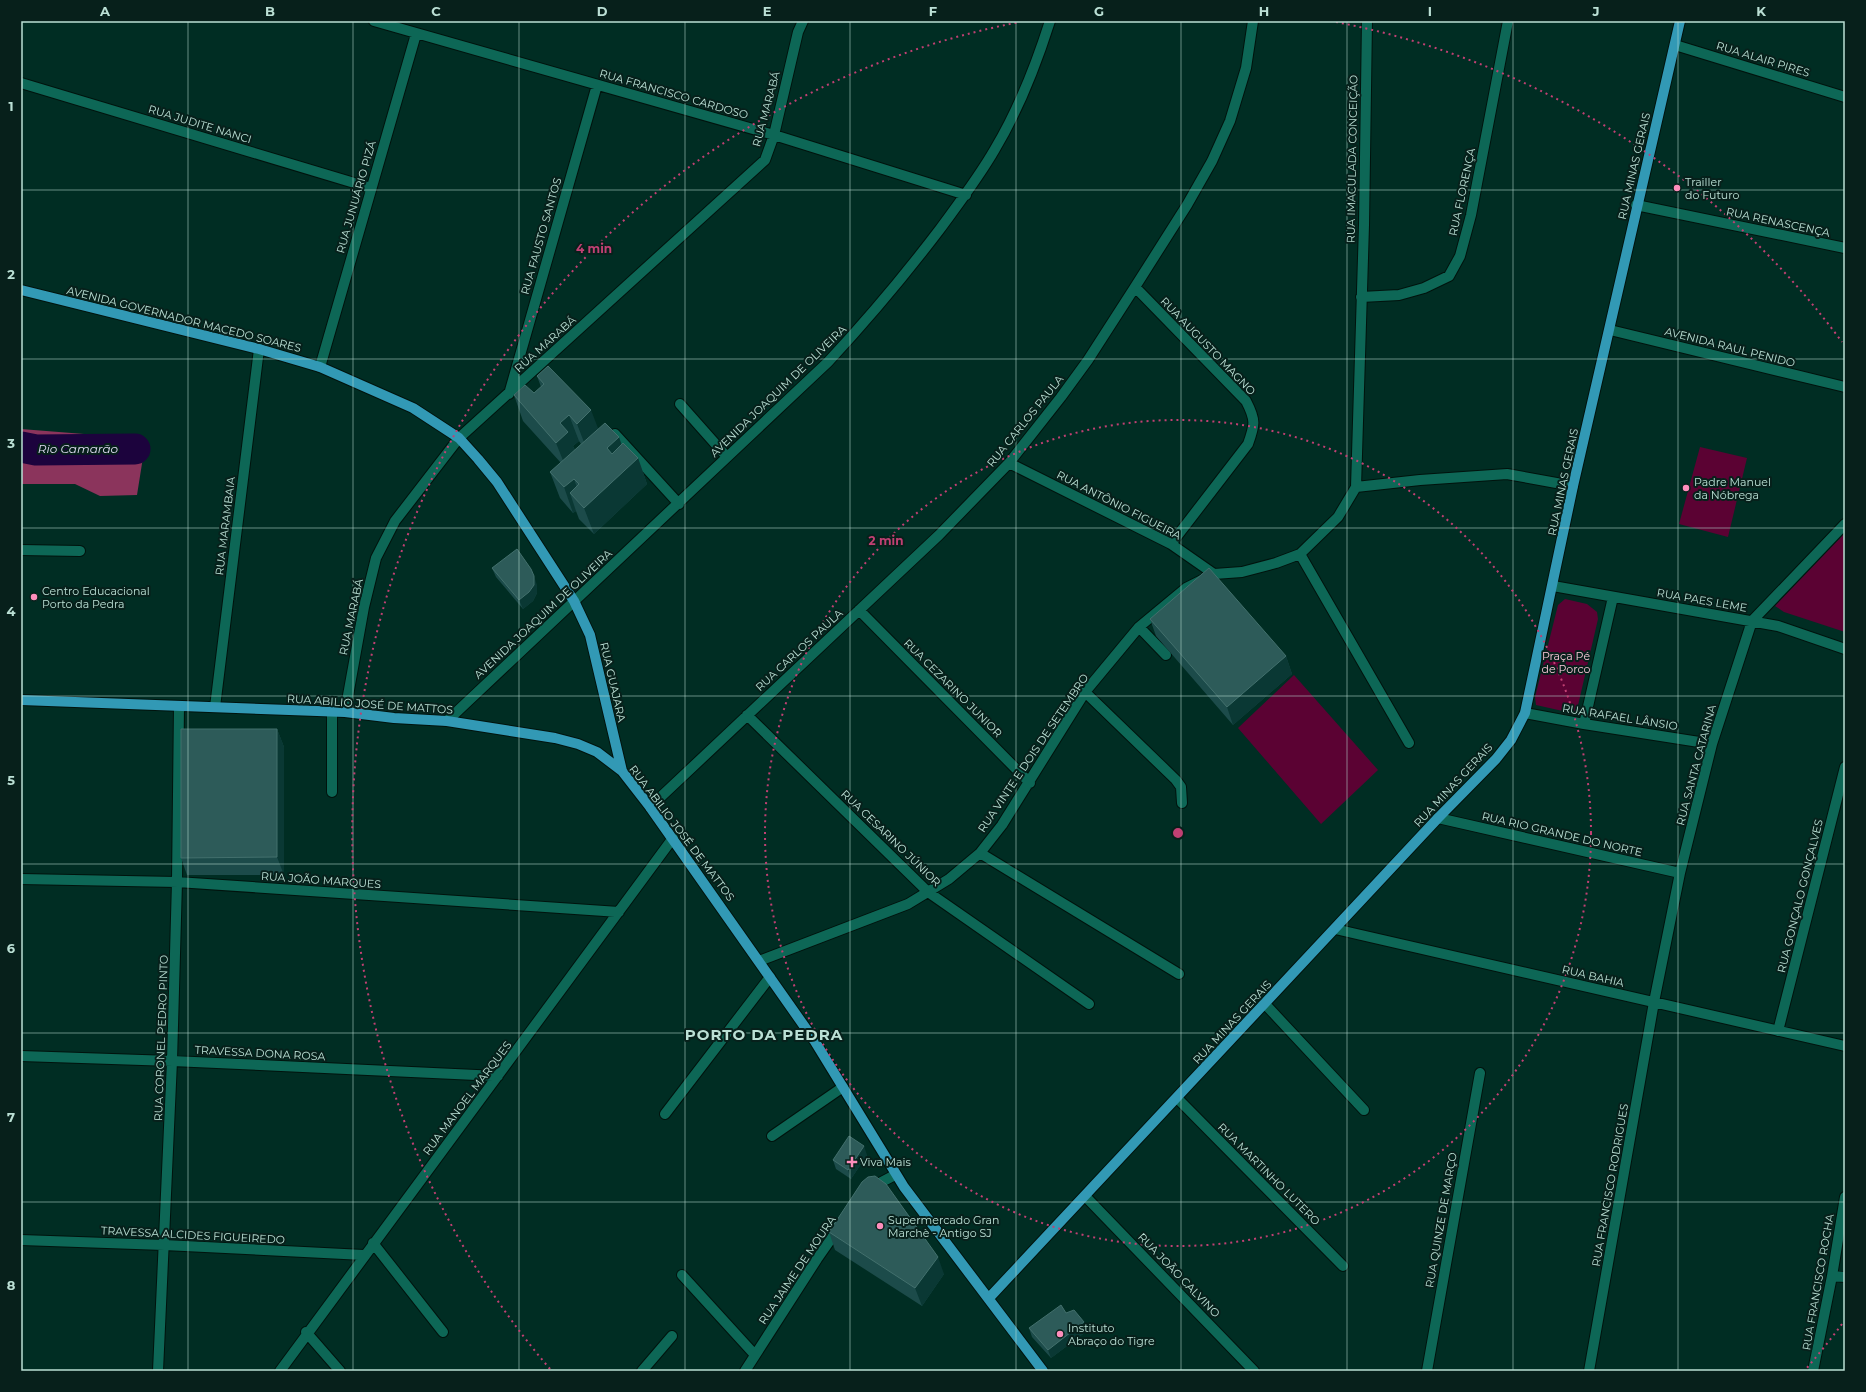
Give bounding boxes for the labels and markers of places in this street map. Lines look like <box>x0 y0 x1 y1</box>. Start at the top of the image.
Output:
place label: Trailler do Futuro <box>1685 175 1740 202</box>
marker: Trailler do Futuro <box>1672 183 1682 193</box>
place label: Padre Manuel da Nóbrega <box>1694 475 1771 502</box>
marker: Padre Manuel da Nóbrega <box>1681 483 1691 493</box>
place label: Centro Educacional Porto da Pedra <box>42 584 150 611</box>
marker: Centro Educacional Porto da Pedra <box>29 592 39 602</box>
centre of rings <box>1171 826 1185 840</box>
place label: Viva Mais <box>860 1155 912 1169</box>
marker: Viva Mais <box>847 1157 857 1167</box>
place label: Supermercado Gran Marchè - Antigo SJ <box>888 1213 999 1240</box>
marker: Supermercado Gran Marchè - Antigo SJ <box>875 1221 885 1231</box>
place label: Instituto Abraço do Tigre <box>1068 1321 1155 1348</box>
marker: Instituto Abraço do Tigre <box>1055 1329 1065 1339</box>

